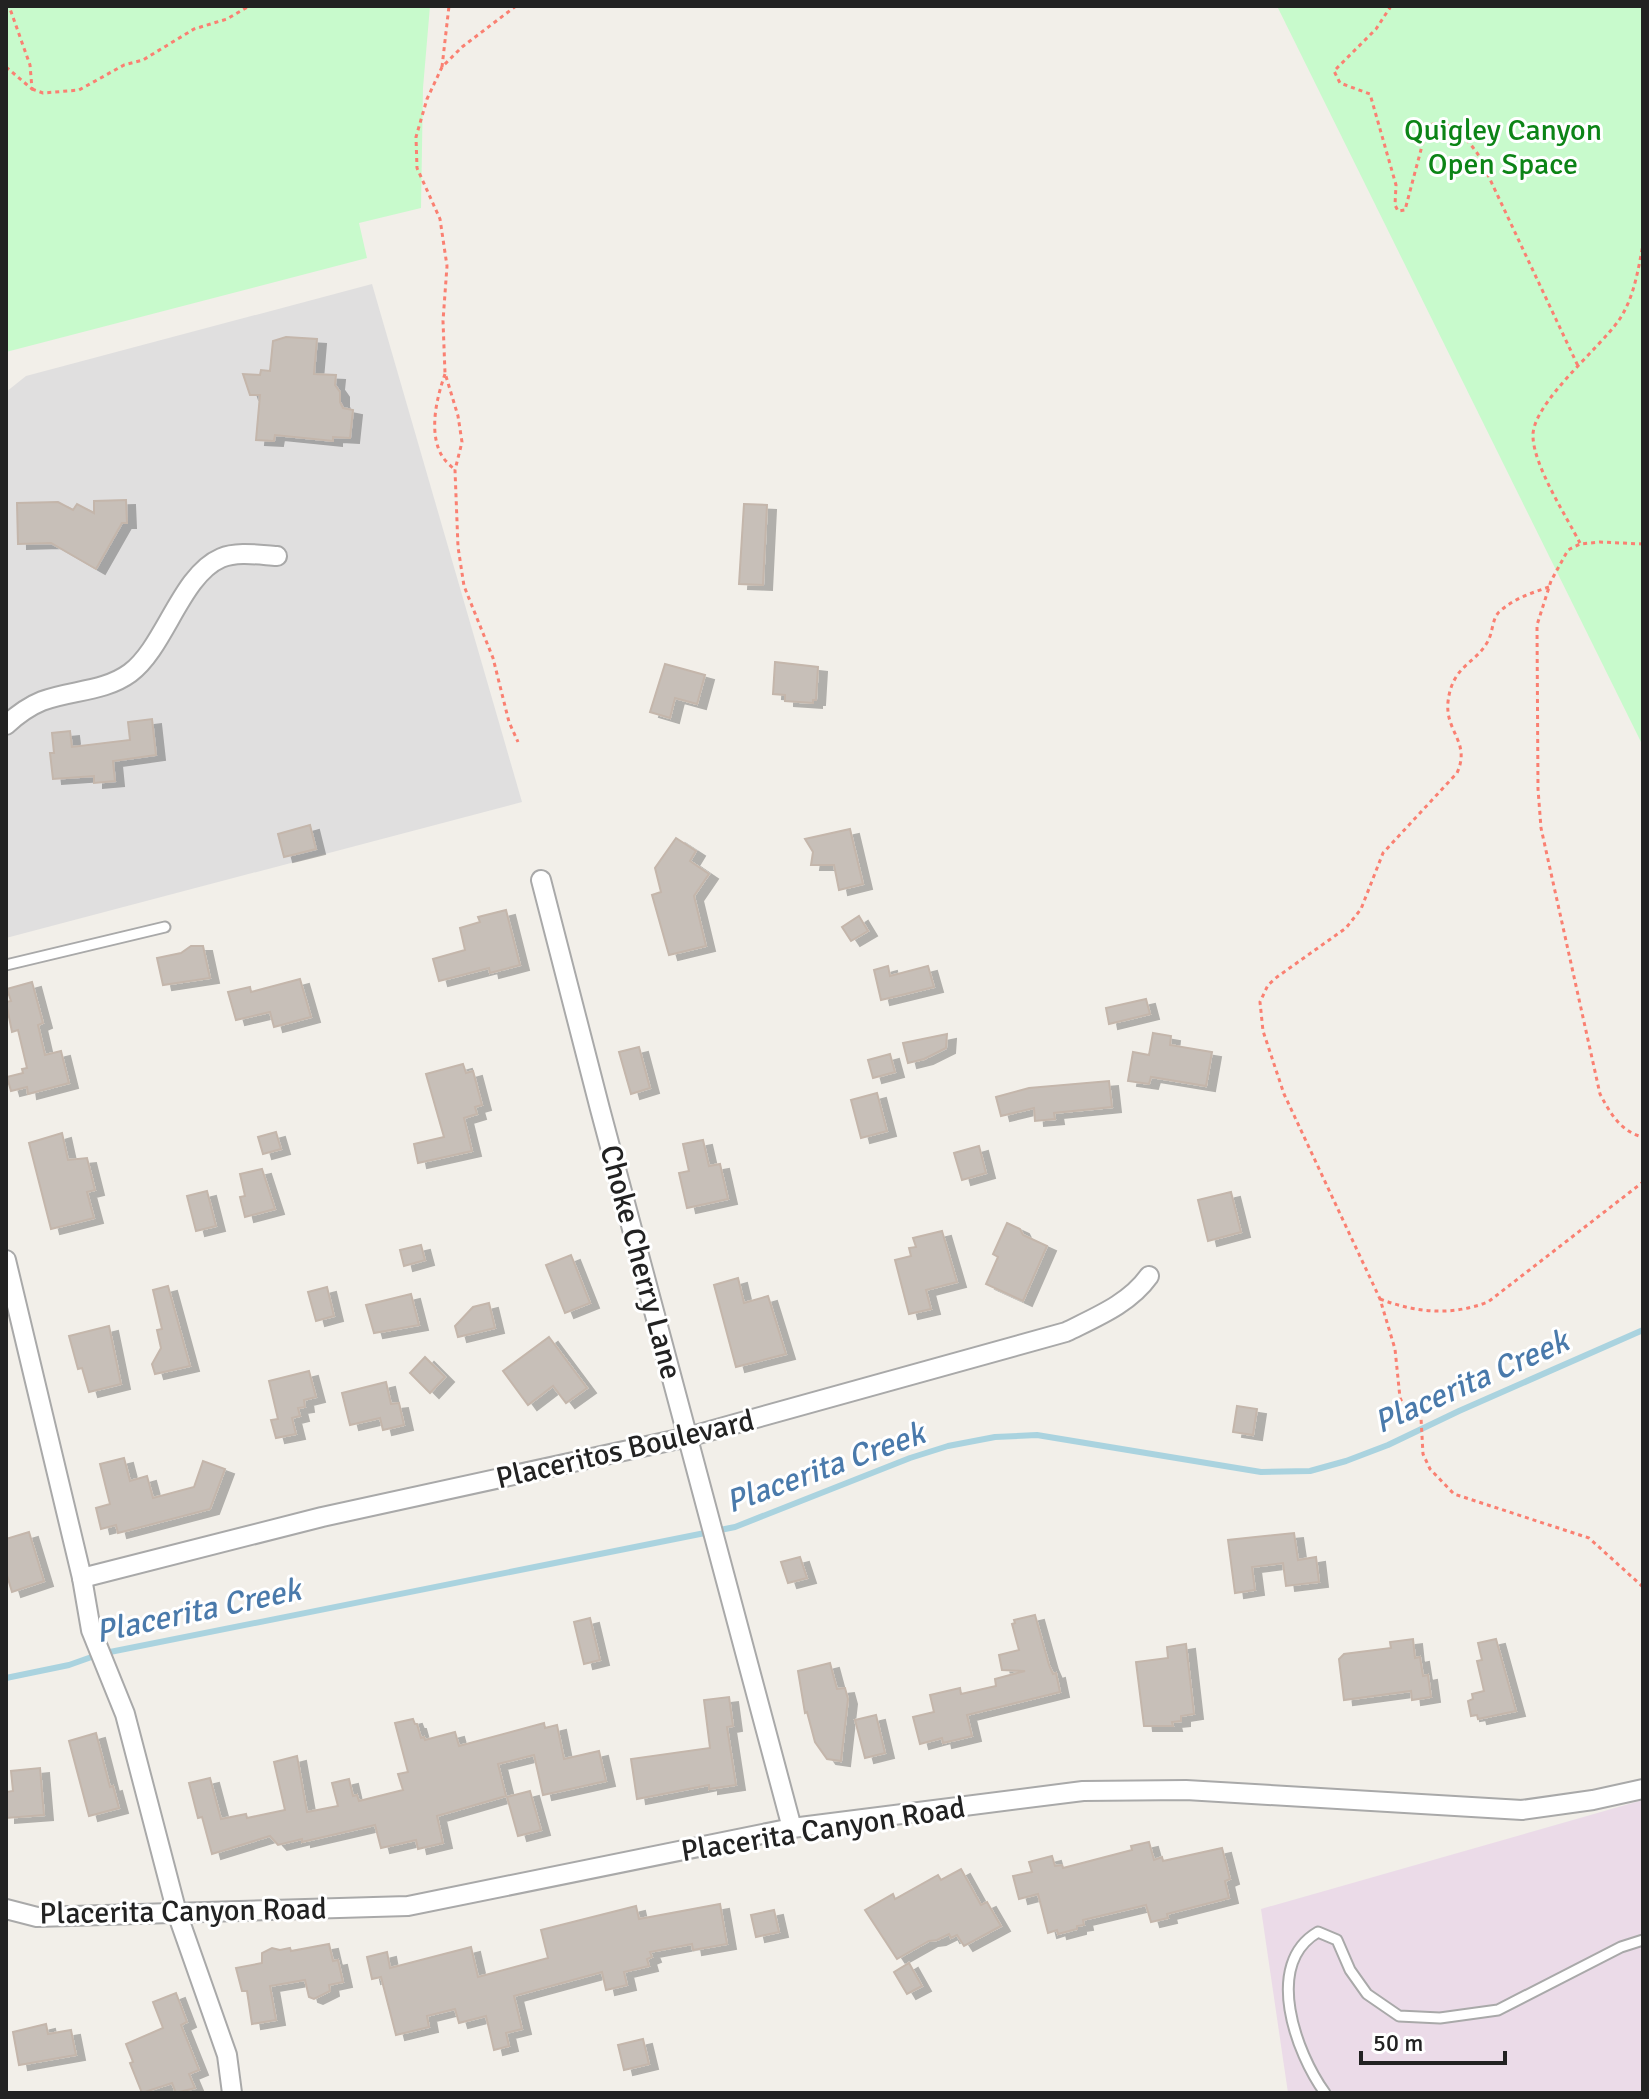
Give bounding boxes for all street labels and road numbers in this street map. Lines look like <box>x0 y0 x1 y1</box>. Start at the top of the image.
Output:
street label: Choke Cherry Lane <box>591 1141 690 1383</box>
street label: Placeritos Boulevard <box>492 1402 758 1497</box>
street label: Placerita Canyon Road <box>678 1789 968 1870</box>
street label: Placerita Canyon Road <box>39 1890 327 1933</box>

